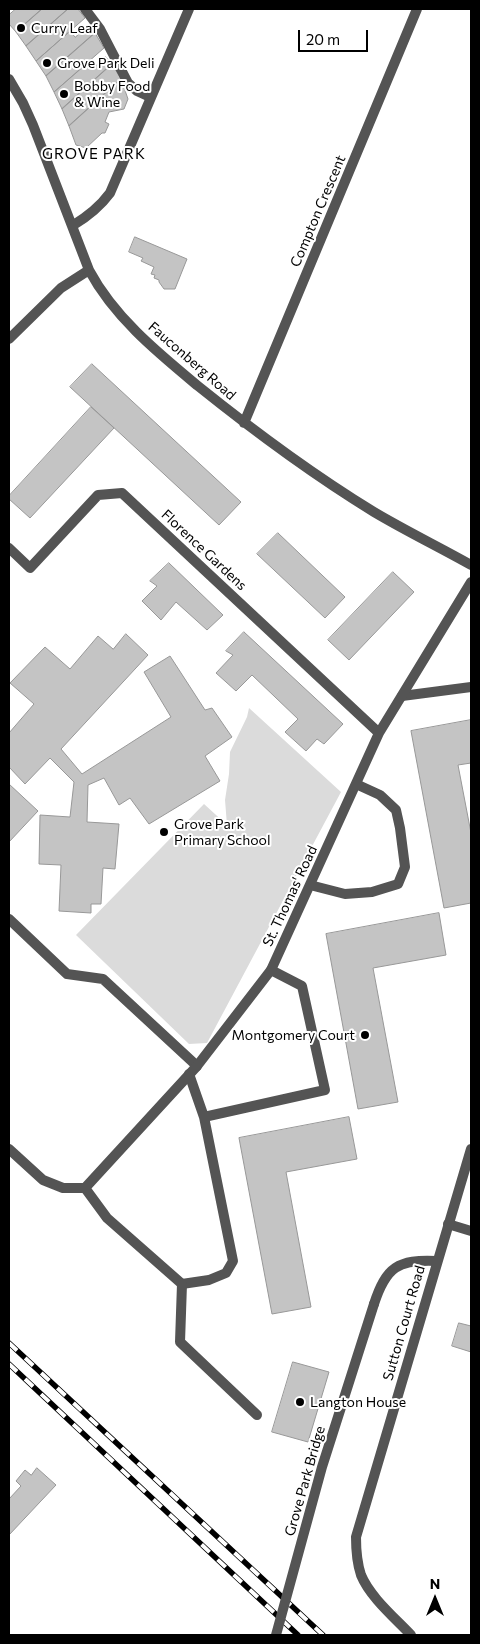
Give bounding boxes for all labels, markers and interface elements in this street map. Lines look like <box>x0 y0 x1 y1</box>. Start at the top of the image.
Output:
place label: Curry Leaf <box>31 20 98 36</box>
scale bar <box>300 20 370 52</box>
marker: Curry Leaf <box>15 22 27 34</box>
text: 20 m <box>306 30 340 48</box>
place label: Grove Park Deli <box>57 55 155 71</box>
marker: Grove Park Deli <box>41 57 53 69</box>
place label: Bobby Food & Wine <box>74 78 150 110</box>
marker: Bobby Food & Wine <box>58 88 70 100</box>
district label: GROVE PARK <box>41 145 147 163</box>
street label: Compton Crescent <box>287 153 349 269</box>
street label: Fauconberg Road <box>145 318 239 404</box>
street label: Florence Gardens <box>158 506 250 594</box>
place label: Grove Park Primary School <box>174 816 270 849</box>
marker: Grove Park Primary School <box>158 826 170 838</box>
street label: St. Thomas' Road <box>259 843 321 949</box>
place label: Montgomery Court <box>231 1027 355 1043</box>
marker: Montgomery Court <box>359 1029 371 1041</box>
street label: Sutton Court Road <box>380 1264 428 1382</box>
place label: Langton House <box>310 1394 406 1410</box>
marker: Langton House <box>294 1396 306 1408</box>
street label: Grove Park Bridge <box>281 1424 329 1538</box>
north arrow <box>410 1574 460 1624</box>
text: N <box>430 1575 440 1592</box>

